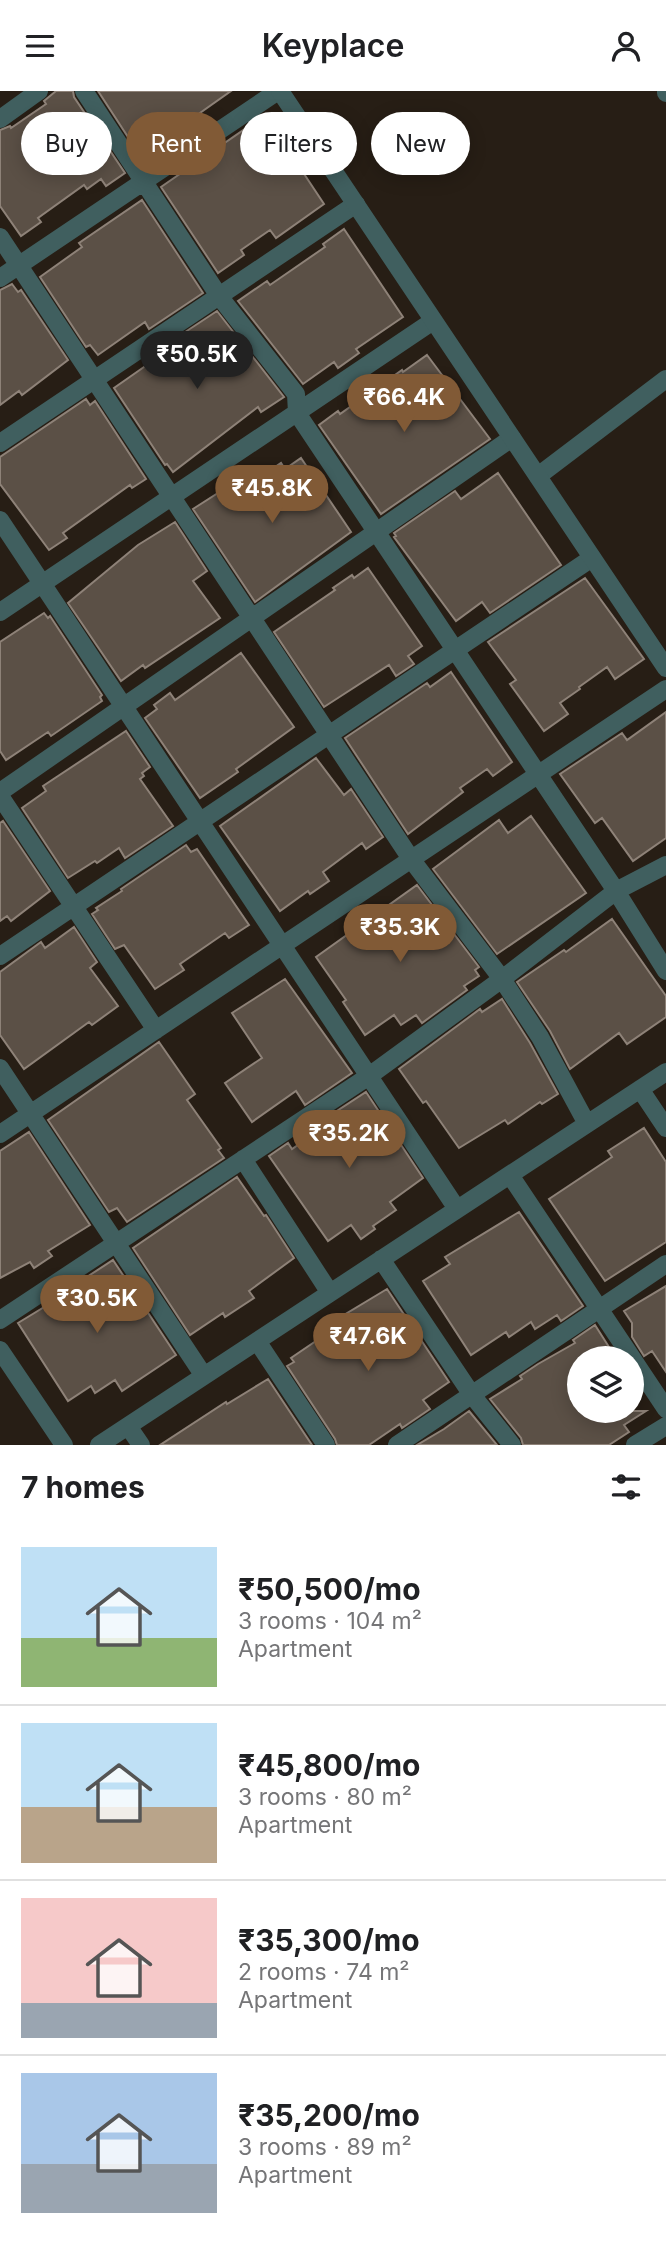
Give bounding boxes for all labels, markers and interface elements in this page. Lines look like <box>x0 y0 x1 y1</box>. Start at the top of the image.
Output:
text: Keyplace <box>262 26 404 65</box>
icon: menu <box>21 27 59 65</box>
icon: person <box>607 27 645 65</box>
chip: Buy <box>21 112 112 175</box>
chip: Rent <box>126 112 226 175</box>
chip: Filters <box>240 112 357 175</box>
chip: New <box>371 112 470 175</box>
pin: ₹50.5K <box>140 331 254 391</box>
text: ₹50.5K <box>156 340 238 368</box>
pin: ₹66.4K <box>347 375 461 434</box>
text: ₹66.4K <box>363 383 445 411</box>
pin: ₹45.8K <box>215 465 329 525</box>
text: ₹45.8K <box>231 474 313 502</box>
pin: ₹35.3K <box>343 905 457 964</box>
text: ₹35.3K <box>360 913 440 941</box>
pin: ₹35.2K <box>292 1111 406 1170</box>
text: ₹35.2K <box>309 1119 389 1147</box>
pin: ₹30.5K <box>40 1275 154 1335</box>
text: ₹30.5K <box>56 1284 138 1312</box>
pin: ₹47.6K <box>311 1313 425 1373</box>
text: ₹47.6K <box>329 1322 407 1350</box>
map controls <box>567 1346 644 1423</box>
button: layers <box>567 1346 644 1423</box>
icon: filters <box>607 1468 645 1506</box>
text: 7 homes <box>21 1469 145 1505</box>
text: ₹50,500/mo <box>238 1571 421 1607</box>
icon: home <box>77 1575 161 1659</box>
text: 3 rooms · 104 m² <box>238 1607 422 1635</box>
text: Apartment <box>238 1635 352 1663</box>
text: ₹45,800/mo <box>238 1747 421 1783</box>
icon: home <box>77 1751 161 1835</box>
text: 3 rooms · 80 m² <box>238 1783 412 1811</box>
text: Apartment <box>238 1811 352 1839</box>
text: ₹35,300/mo <box>238 1922 420 1958</box>
icon: home <box>77 1926 161 2010</box>
text: 2 rooms · 74 m² <box>238 1958 410 1986</box>
text: Apartment <box>238 1986 352 2014</box>
text: ₹35,200/mo <box>238 2097 420 2133</box>
icon: home <box>77 2101 161 2185</box>
text: 3 rooms · 89 m² <box>238 2133 412 2161</box>
text: Apartment <box>238 2161 352 2189</box>

